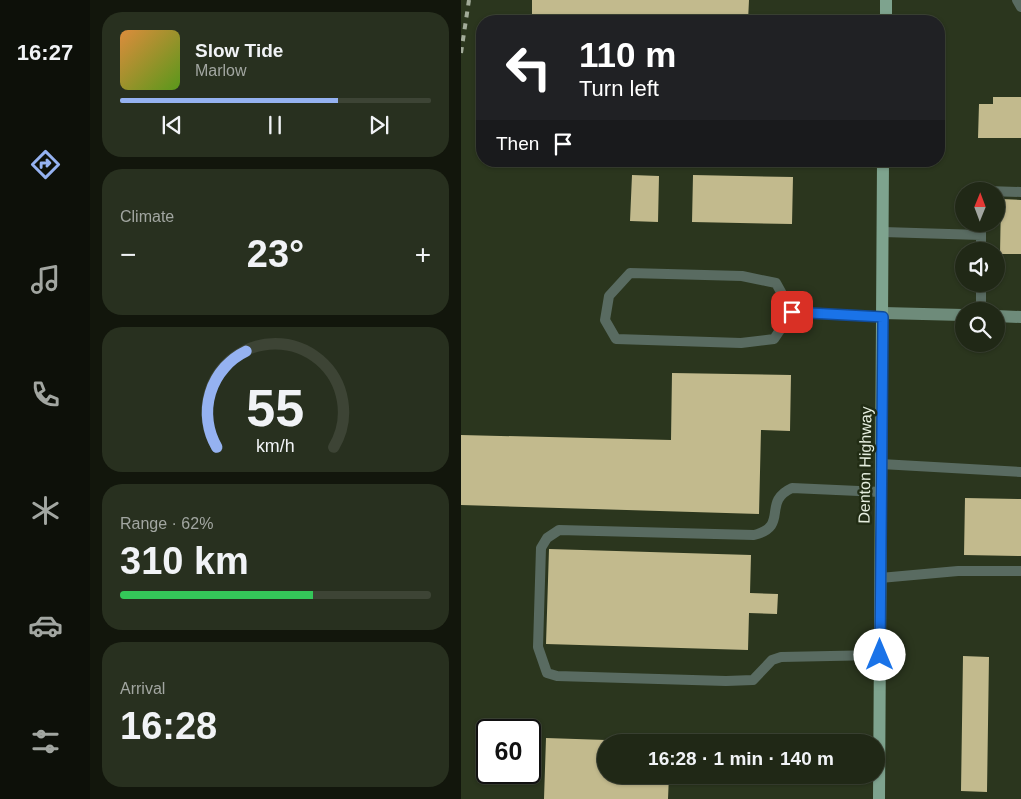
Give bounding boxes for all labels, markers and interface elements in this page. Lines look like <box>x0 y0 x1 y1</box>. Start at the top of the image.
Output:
icon: left <box>496 35 561 100</box>
text: 110 m <box>579 35 676 74</box>
text: 16:27 <box>17 40 73 65</box>
text: Slow Tide <box>195 40 283 61</box>
text: Marlow <box>195 62 247 79</box>
text: Turn left <box>579 76 659 101</box>
icon: previous <box>158 111 186 139</box>
icon: pause <box>261 111 289 139</box>
icon: next <box>365 111 393 139</box>
icon: arrive <box>549 130 577 158</box>
text: Then <box>496 133 539 154</box>
icon: directions <box>28 147 63 182</box>
north arrow <box>955 182 1005 232</box>
map controls <box>955 182 1005 352</box>
text: Climate <box>120 208 174 225</box>
text: 23° <box>247 233 304 275</box>
text: − <box>120 239 136 270</box>
text: + <box>415 239 431 270</box>
button: sound <box>955 242 1005 292</box>
icon: music <box>28 262 63 297</box>
pin <box>771 291 813 333</box>
icon: arrive <box>778 298 806 326</box>
button: search <box>955 302 1005 352</box>
icon: phone <box>28 377 63 412</box>
text: 55 <box>247 379 304 437</box>
street label: Denton Highway <box>855 406 875 524</box>
text: km/h <box>256 436 295 456</box>
icon: climate <box>28 493 63 528</box>
text: Range · 62% <box>120 515 213 532</box>
text: 310 km <box>120 540 249 582</box>
icon: car <box>28 608 63 643</box>
position arrow <box>853 628 905 680</box>
text: Arrival <box>120 680 165 697</box>
text: 16:28 <box>120 705 217 747</box>
speed limit sign: 60 <box>476 719 541 784</box>
icon: filters <box>28 724 63 759</box>
text: 16:28 · 1 min · 140 m <box>648 748 834 769</box>

